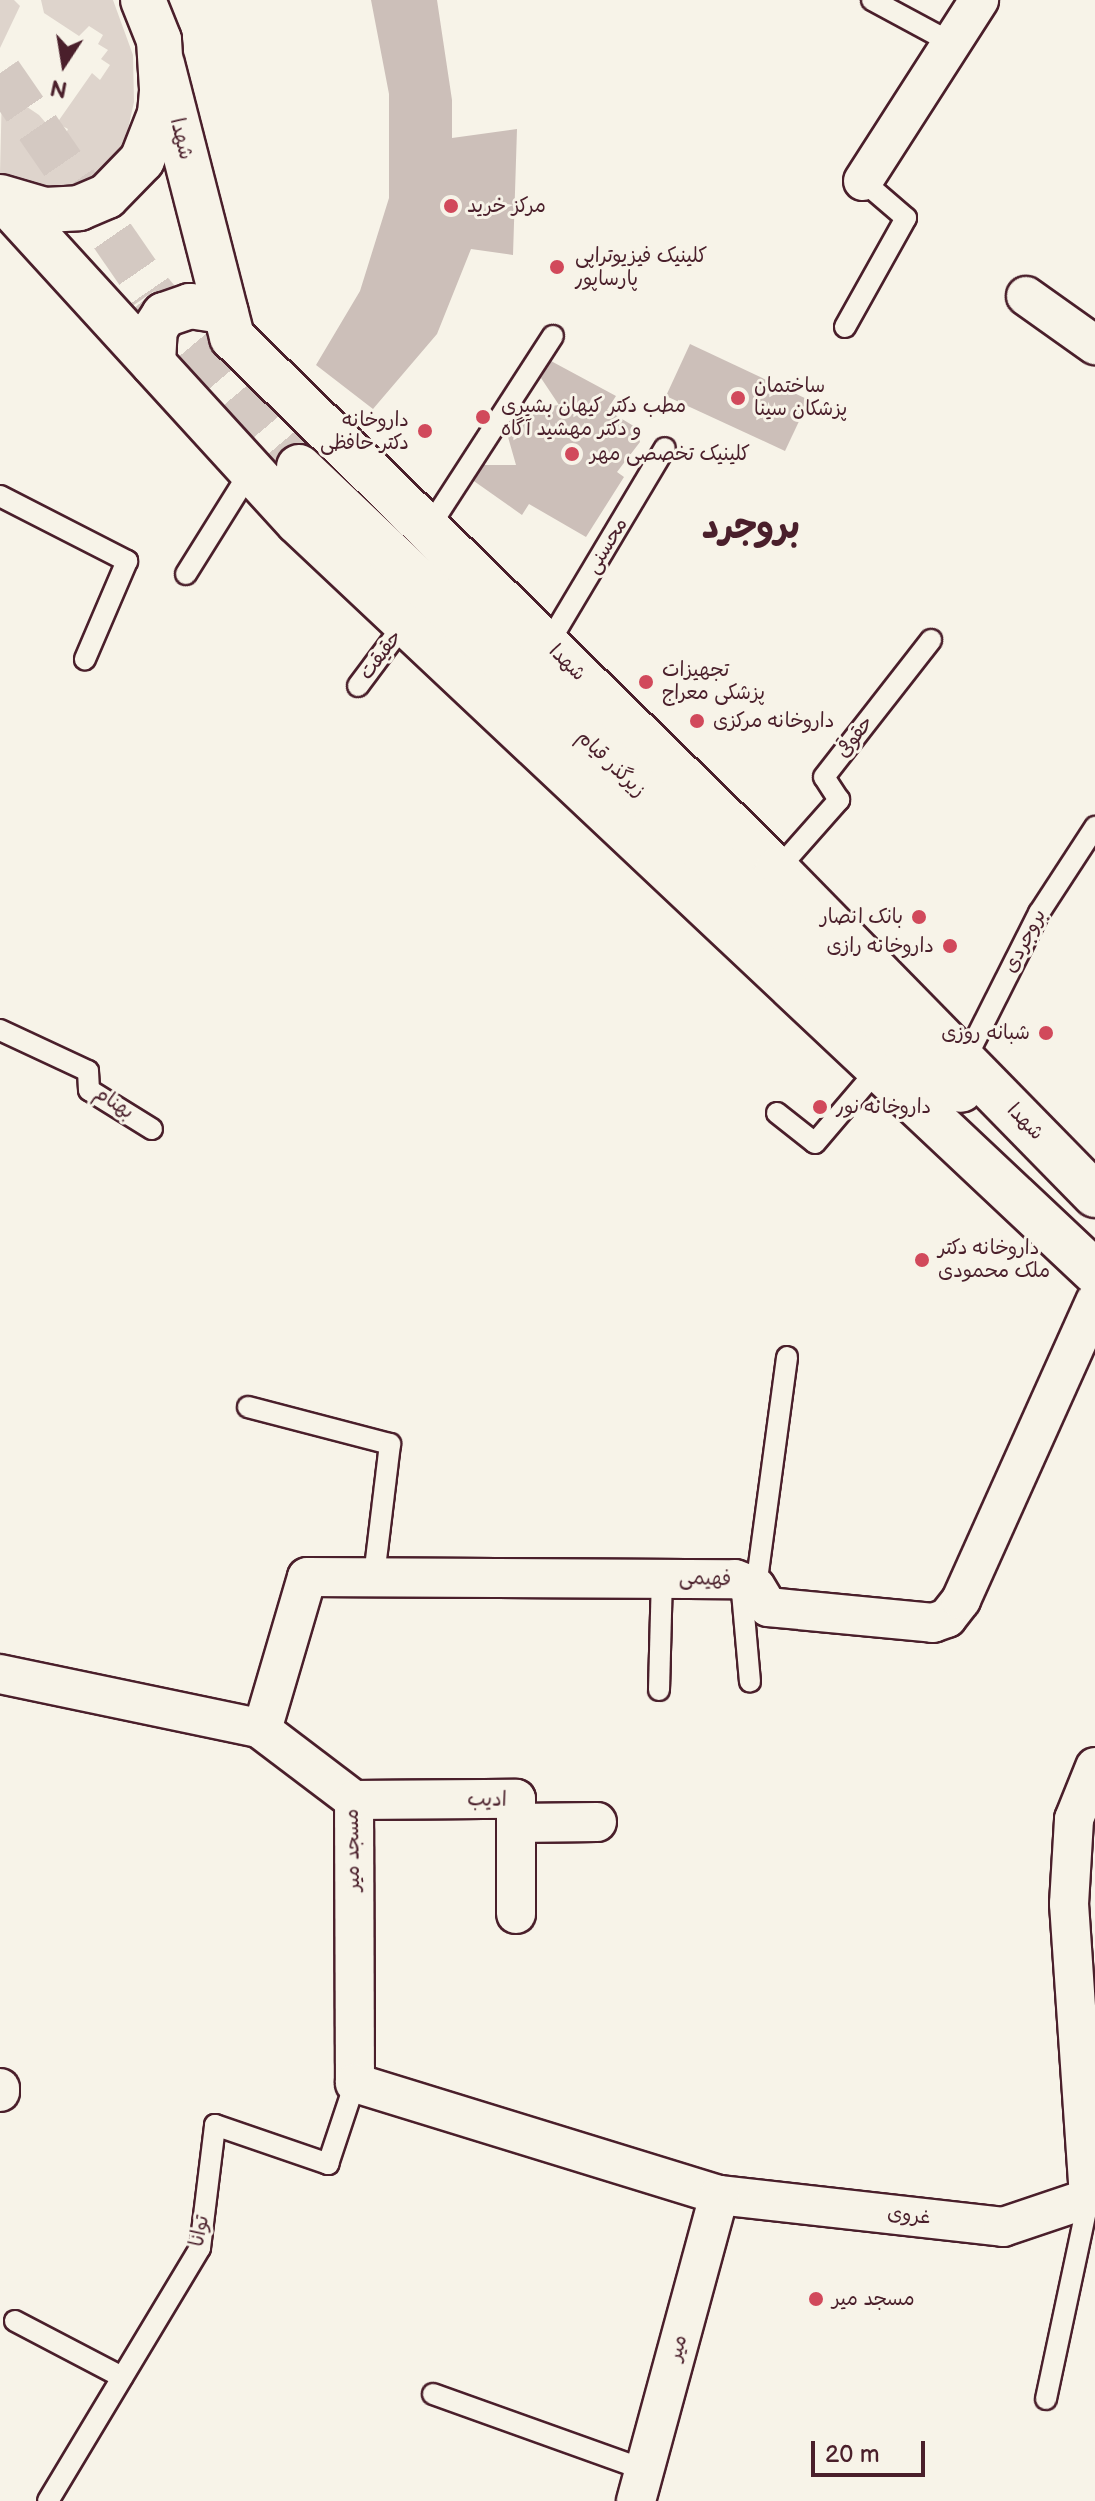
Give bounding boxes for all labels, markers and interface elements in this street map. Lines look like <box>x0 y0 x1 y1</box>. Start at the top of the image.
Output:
north arrow <box>24 24 104 104</box>
text: N <box>48 73 70 103</box>
street label: شهدا <box>164 116 198 162</box>
place label: مرکز خرید <box>467 194 546 218</box>
marker: مرکز خرید <box>442 197 460 215</box>
place label: کلینیک فیزیوتراپی پارساپور <box>575 244 707 291</box>
marker: کلینیک فیزیوتراپی پارساپور <box>546 256 568 278</box>
place label: ساختمان پزشکان سینا <box>754 374 847 421</box>
marker: ساختمان پزشکان سینا <box>729 389 747 407</box>
place label: مطب دکتر کیهان بشیری و دکتر مهشید آگاه <box>501 394 686 441</box>
marker: مطب دکتر کیهان بشیری و دکتر مهشید آگاه <box>472 406 494 428</box>
place label: داروخانه دکتر حافظی <box>320 408 409 455</box>
marker: داروخانه دکتر حافظی <box>416 422 434 440</box>
place label: کلینیک تخصصی مهر <box>590 442 750 466</box>
marker: کلینیک تخصصی مهر <box>561 443 583 465</box>
district label: بروجرد <box>702 506 800 550</box>
street label: محسنی <box>581 514 633 578</box>
street label: حقیقت <box>355 625 407 685</box>
street label: شهدا <box>544 640 590 686</box>
place label: تجهیزات پزشکی معراج <box>662 658 765 705</box>
marker: تجهیزات پزشکی معراج <box>637 673 655 691</box>
place label: داروخانه مرکزی <box>713 709 834 733</box>
street label: حقوقی <box>831 711 879 763</box>
marker: داروخانه مرکزی <box>688 712 706 730</box>
street label: زیرگذر قیام <box>572 725 650 803</box>
place label: بانک انصار <box>820 905 903 929</box>
street label: بروجردی <box>998 905 1052 977</box>
marker: بانک انصار <box>910 908 928 926</box>
place label: داروخانه رازی <box>827 934 934 958</box>
marker: داروخانه رازی <box>941 937 959 955</box>
place label: شبانه روزی <box>941 1021 1030 1045</box>
marker: شبانه روزی <box>1037 1024 1055 1042</box>
street label: بهنام <box>90 1081 138 1125</box>
place label: داروخانه نور <box>836 1095 931 1119</box>
marker: داروخانه نور <box>811 1098 829 1116</box>
street label: شهدا <box>1002 1099 1048 1145</box>
place label: داروخانه دکتر ملک محمودی <box>938 1236 1050 1283</box>
marker: داروخانه دکتر ملک محمودی <box>913 1251 931 1269</box>
street label: فهیمی <box>679 1566 731 1592</box>
street label: ادیب <box>467 1788 507 1812</box>
street label: مسجد میر <box>340 1808 366 1892</box>
street label: غروی <box>886 2201 932 2231</box>
street label: توانا <box>185 2213 215 2249</box>
place label: مسجد میر <box>832 2287 915 2311</box>
marker: مسجد میر <box>807 2290 825 2308</box>
street label: میر <box>663 2332 693 2364</box>
scale bar <box>815 2425 929 2475</box>
text: 20 m <box>825 2440 880 2469</box>

